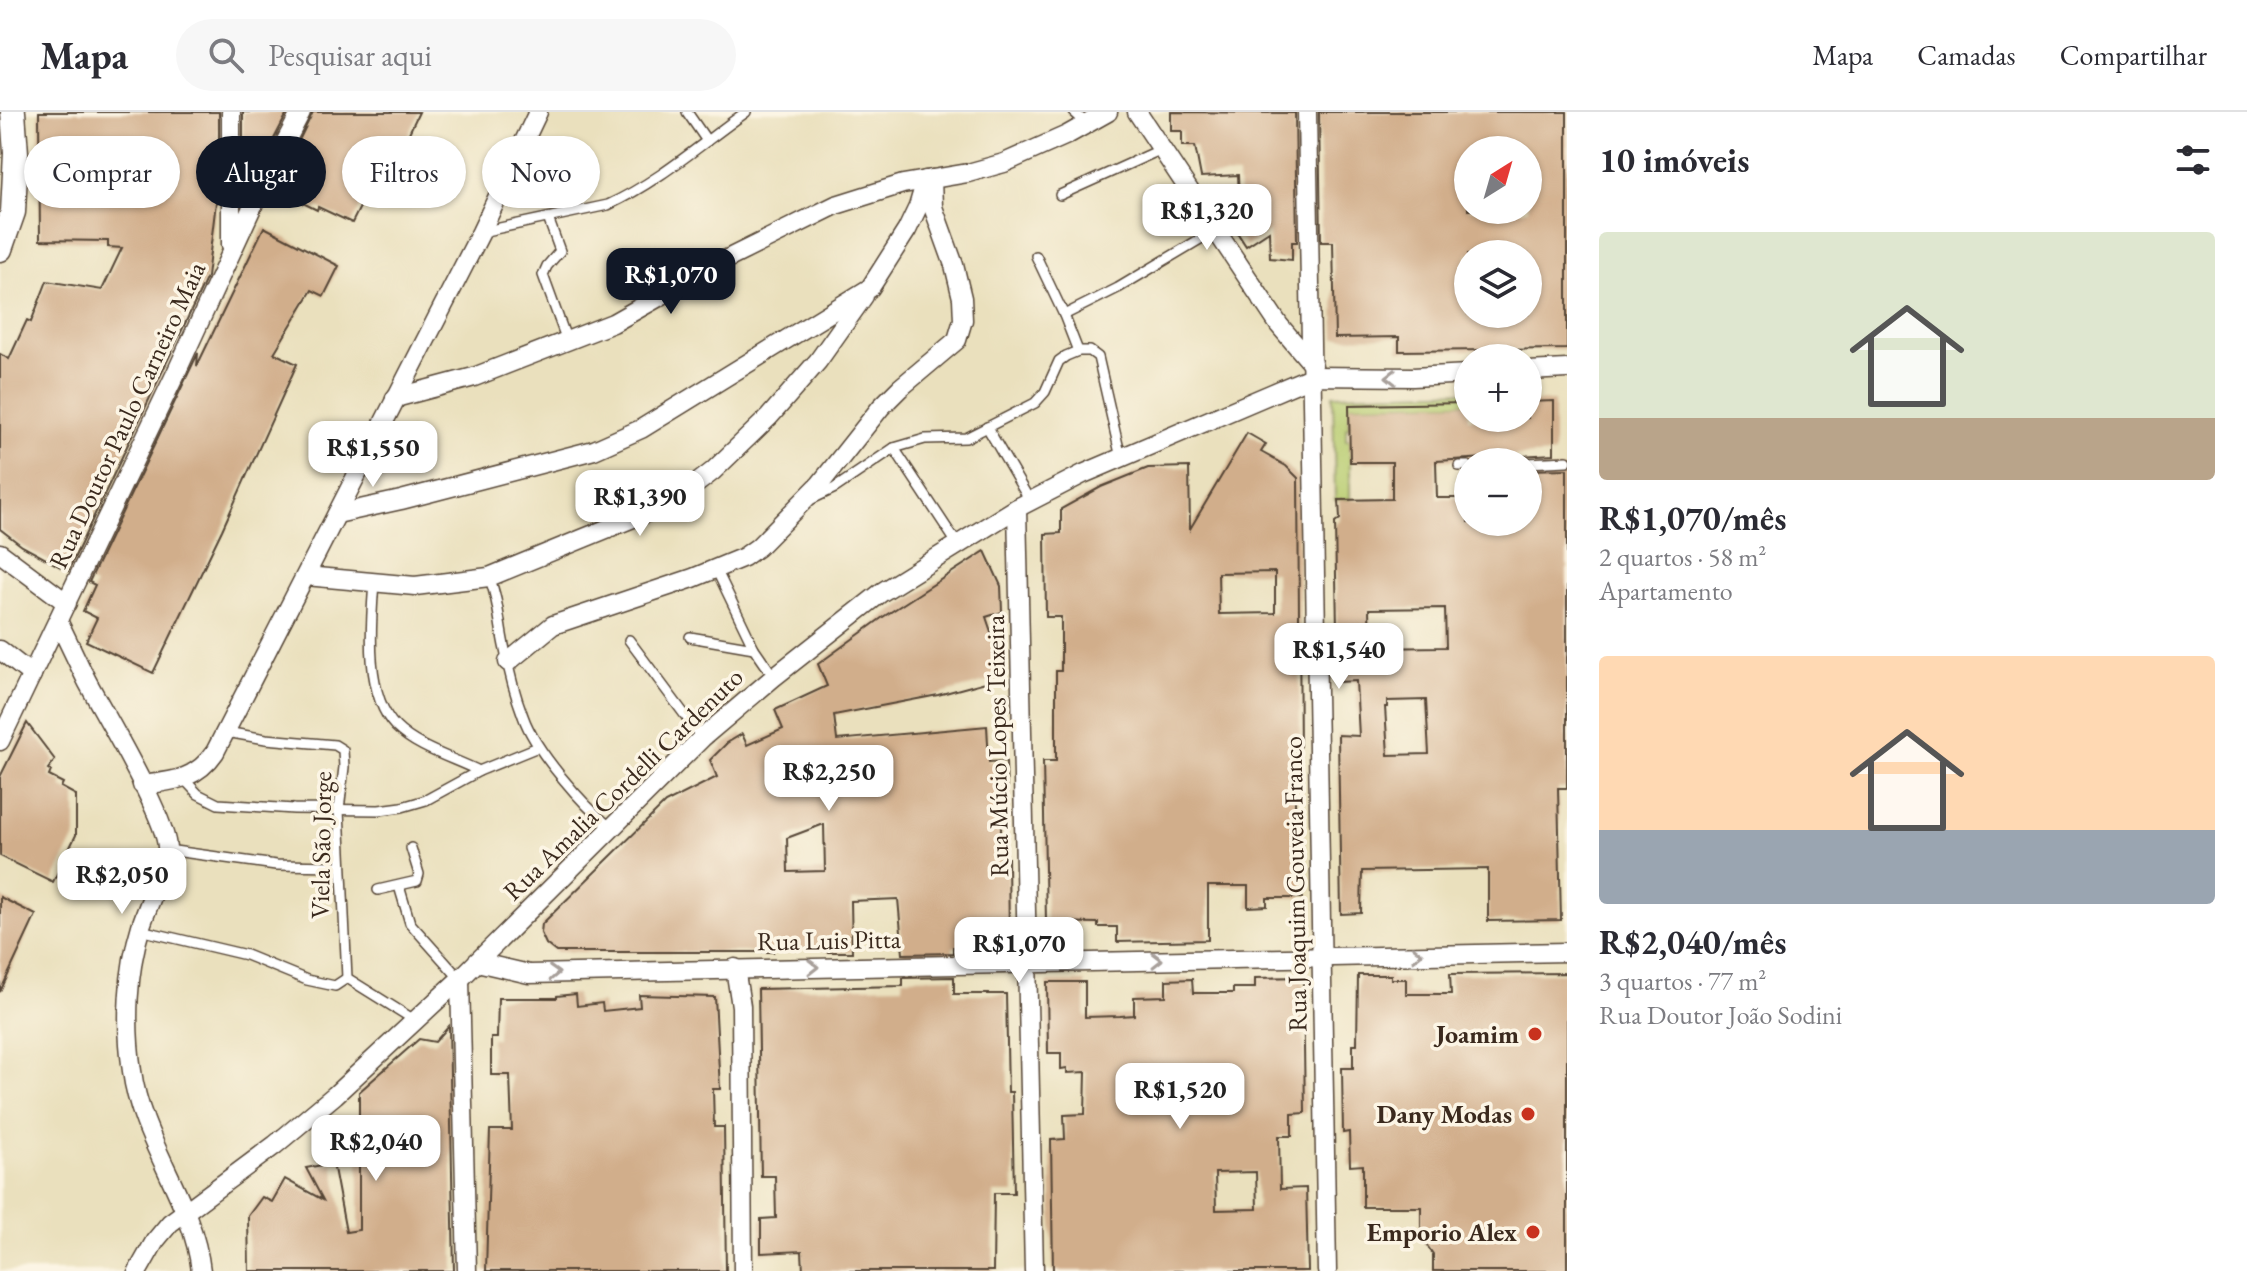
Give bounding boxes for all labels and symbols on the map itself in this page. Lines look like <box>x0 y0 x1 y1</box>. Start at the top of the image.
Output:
north arrow <box>1454 136 1542 224</box>
pin: R$1,320 <box>1133 184 1281 252</box>
pin: R$1,070 <box>597 248 745 316</box>
street label: Rua Doutor Paulo Carneiro Maia <box>41 256 213 574</box>
one-way arrow <box>1384 368 1397 386</box>
pin: R$1,550 <box>299 421 447 489</box>
pin: R$1,390 <box>566 470 714 538</box>
street label: Rua Múcio Lopes Teixeira <box>978 614 1016 878</box>
pin: R$1,540 <box>1265 623 1413 691</box>
street label: Rua Amalia Cordelli Cardenuto <box>496 660 750 908</box>
street label: Rua Joaquim Gouveia Franco <box>1275 736 1315 1032</box>
pin: R$2,250 <box>755 745 903 813</box>
street label: Viela São Jorge <box>303 771 339 919</box>
pin: R$2,050 <box>48 848 196 916</box>
pin: R$1,070 <box>945 917 1093 985</box>
street label: Rua Luis Pitta <box>757 922 902 958</box>
one-way arrow <box>1411 946 1424 963</box>
one-way arrow <box>1151 952 1164 969</box>
one-way arrow <box>807 958 820 975</box>
one-way arrow <box>548 964 561 982</box>
place label: Joamim <box>1433 1017 1519 1051</box>
marker: Joamim <box>1526 1025 1544 1043</box>
pin: R$1,520 <box>1106 1063 1254 1131</box>
place label: Dany Modas <box>1377 1097 1512 1131</box>
marker: Dany Modas <box>1519 1105 1537 1123</box>
pin: R$2,040 <box>302 1115 450 1183</box>
place label: Emporio Alex <box>1367 1215 1517 1249</box>
marker: Emporio Alex <box>1524 1223 1542 1241</box>

